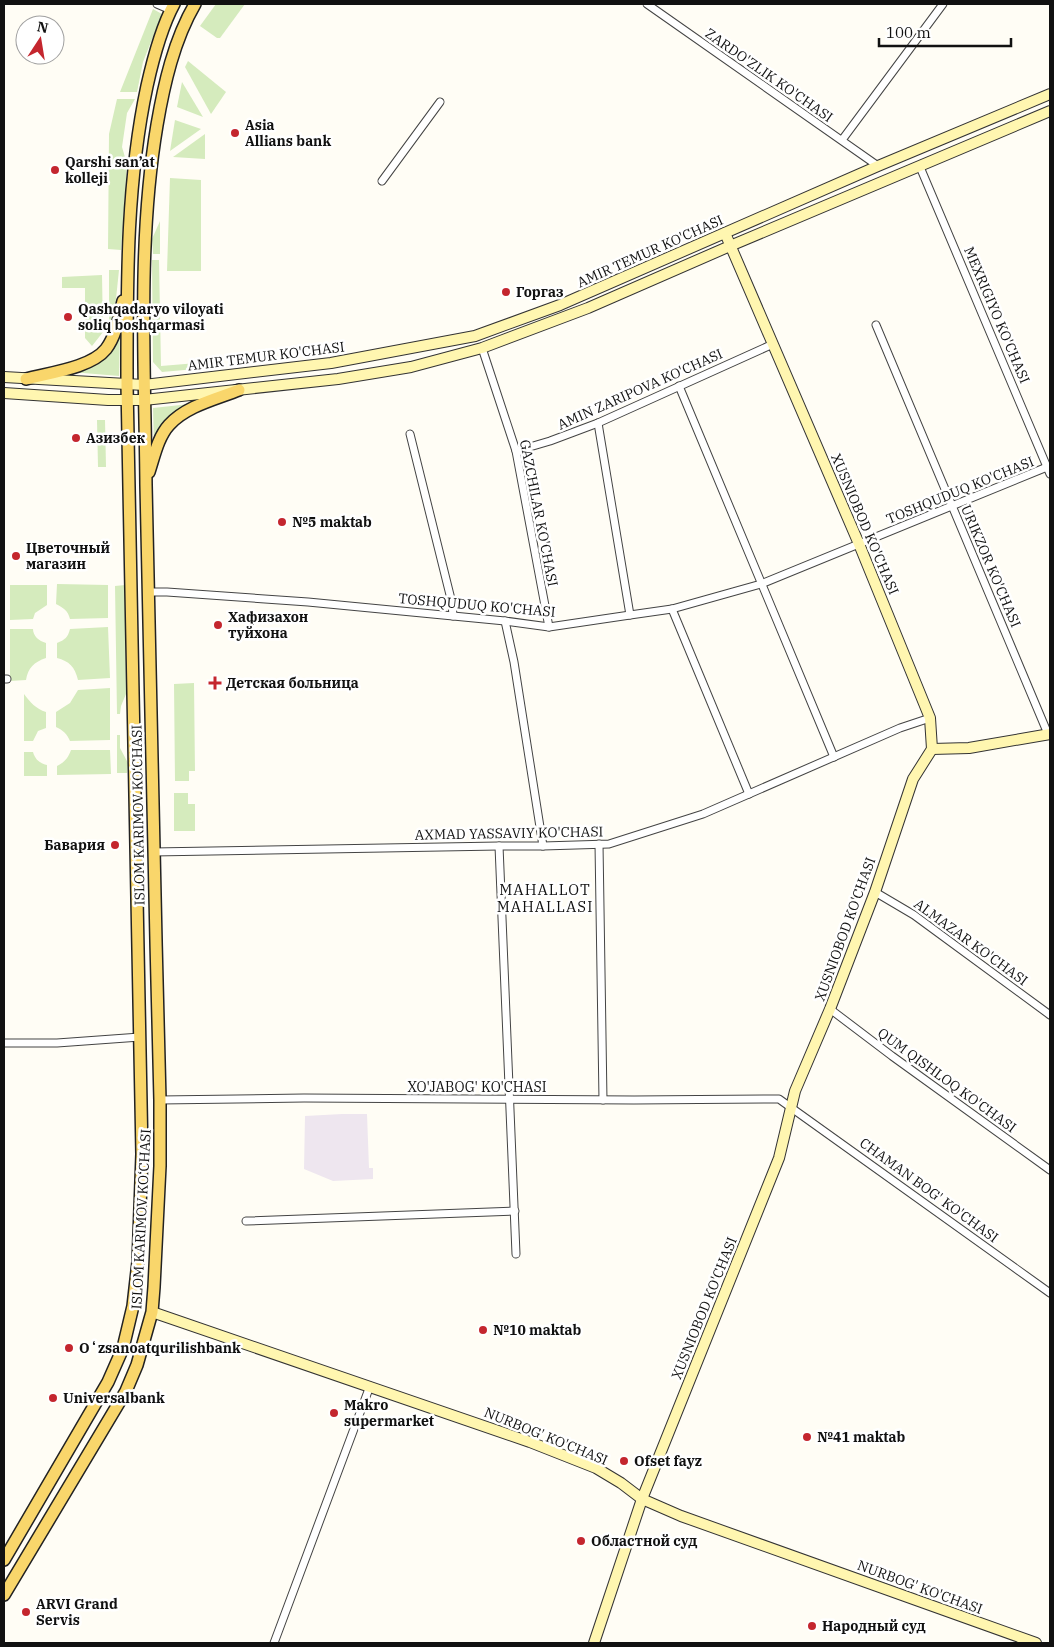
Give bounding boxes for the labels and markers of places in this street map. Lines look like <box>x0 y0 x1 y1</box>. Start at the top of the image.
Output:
place label: Asia Allians bank <box>245 116 331 150</box>
marker: Asia Allians bank <box>229 127 241 139</box>
place label: Qarshi san’at kolleji <box>65 153 155 187</box>
marker: Qarshi san’at kolleji <box>49 164 61 176</box>
place label: Горгаз <box>516 283 564 301</box>
marker: Горгаз <box>500 286 512 298</box>
place label: Qashqadaryo viloyati soliq boshqarmasi <box>78 300 224 334</box>
marker: Qashqadaryo viloyati soliq boshqarmasi <box>62 311 74 323</box>
place label: Азизбек <box>86 429 146 447</box>
marker: Азизбек <box>70 432 82 444</box>
place label: №5 maktab <box>292 513 372 531</box>
marker: №5 maktab <box>276 516 288 528</box>
place label: Цветочный магазин <box>26 539 111 573</box>
marker: Цветочный магазин <box>10 550 22 562</box>
place label: Хафизахон туйхона <box>228 608 308 642</box>
marker: Хафизахон туйхона <box>212 619 224 631</box>
place label: Детская больница <box>226 674 359 692</box>
marker: Детская больница <box>208 676 222 690</box>
place label: Бавария <box>44 836 105 854</box>
marker: Бавария <box>109 839 121 851</box>
place label: №10 maktab <box>493 1321 581 1339</box>
marker: №10 maktab <box>477 1324 489 1336</box>
place label: Oʻzsanoatqurilishbank <box>79 1339 241 1357</box>
marker: Oʻzsanoatqurilishbank <box>63 1342 75 1354</box>
place label: Universalbank <box>63 1389 165 1407</box>
marker: Universalbank <box>47 1392 59 1404</box>
place label: Makro supermarket <box>344 1396 434 1430</box>
marker: Makro supermarket <box>328 1407 340 1419</box>
place label: №41 maktab <box>817 1428 905 1446</box>
marker: №41 maktab <box>801 1431 813 1443</box>
place label: Ofset fayz <box>634 1452 702 1470</box>
marker: Ofset fayz <box>618 1455 630 1467</box>
place label: Областной суд <box>591 1532 697 1550</box>
marker: Областной суд <box>575 1535 587 1547</box>
place label: ARVI Grand Servis <box>36 1595 118 1629</box>
marker: ARVI Grand Servis <box>20 1606 32 1618</box>
place label: Народный суд <box>822 1617 925 1635</box>
marker: Народный суд <box>806 1620 818 1632</box>

